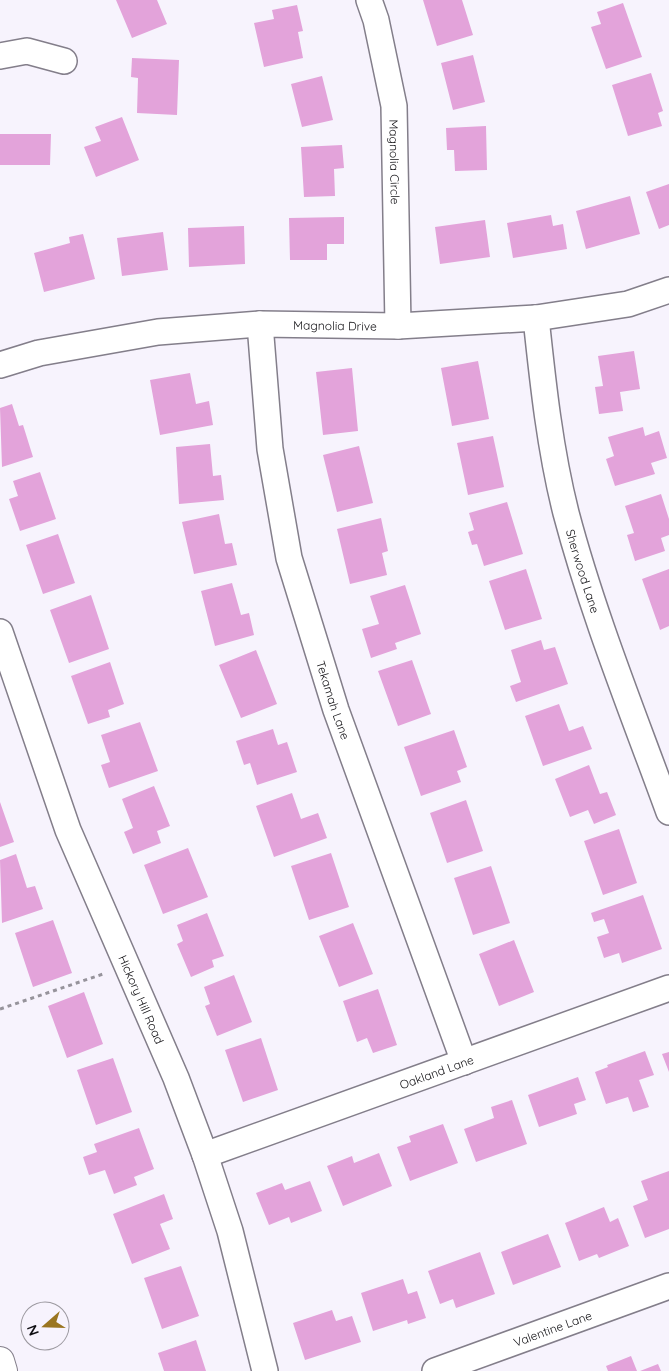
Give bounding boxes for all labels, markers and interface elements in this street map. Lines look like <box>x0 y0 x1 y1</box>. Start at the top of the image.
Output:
street label: Magnolia Circle <box>387 119 403 205</box>
street label: Magnolia Drive <box>293 317 377 333</box>
street label: Sherwood Lane <box>563 527 603 615</box>
street label: Tekamah Lane <box>314 659 354 742</box>
street label: Hickory Hill Road <box>116 953 168 1046</box>
street label: Oakland Lane <box>397 1051 476 1092</box>
north arrow <box>20 1301 70 1351</box>
street label: Valentine Lane <box>511 1307 594 1349</box>
text: N <box>23 1323 43 1338</box>

